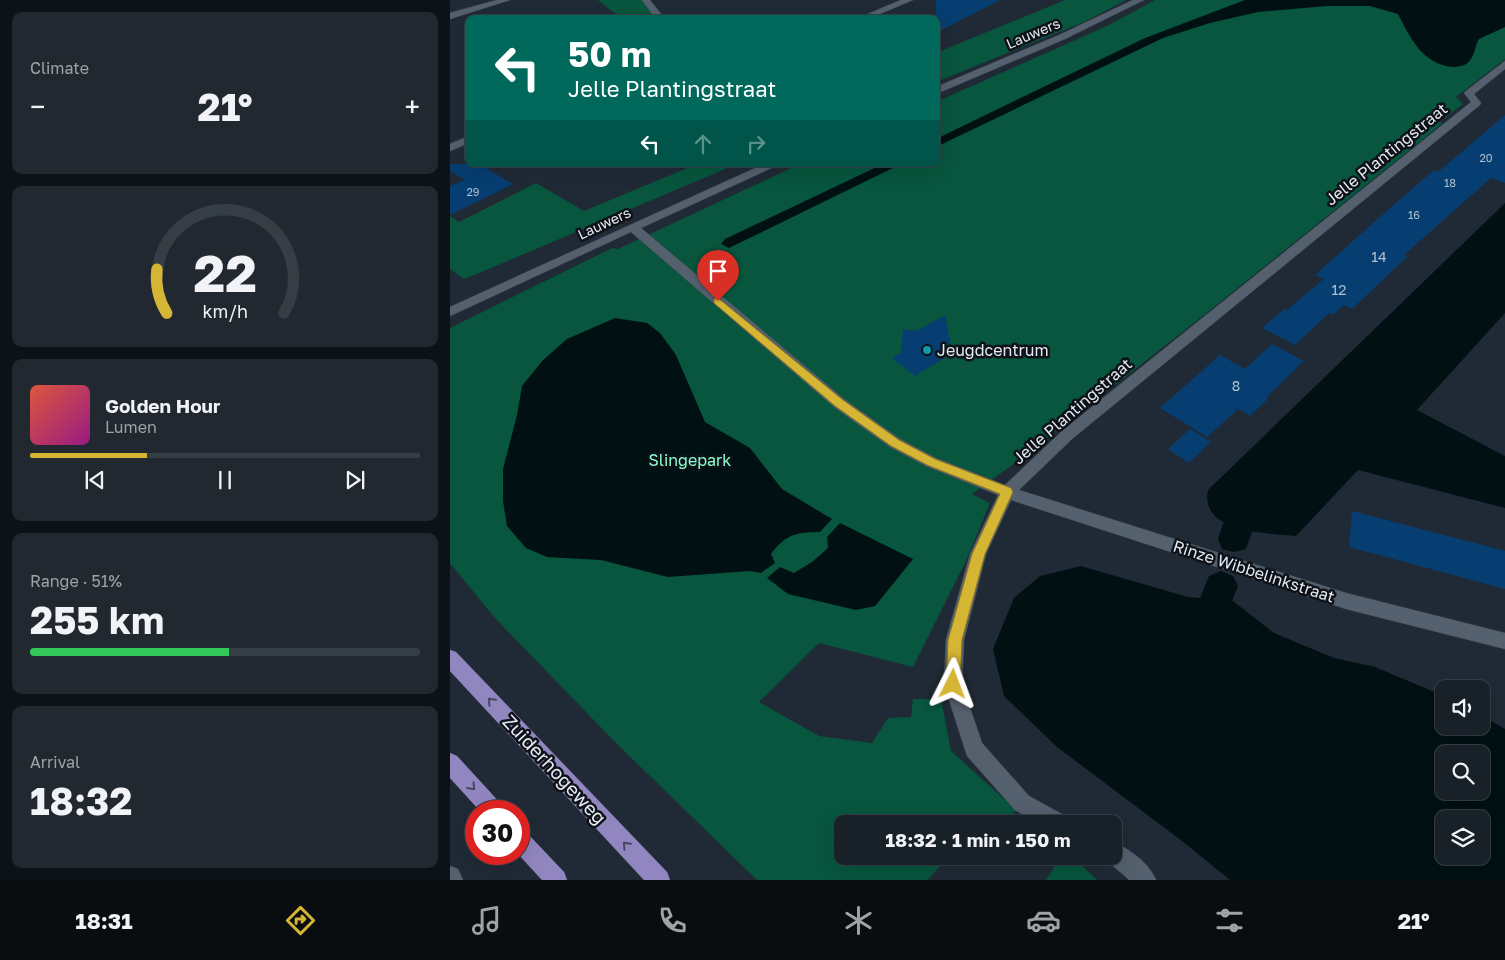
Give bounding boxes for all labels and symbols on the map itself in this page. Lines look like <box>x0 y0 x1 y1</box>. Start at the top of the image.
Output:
street label: Lauwers <box>1004 14 1062 52</box>
street label: Jelle Plantingstraat <box>1321 99 1451 209</box>
house number: 20 <box>1479 151 1493 164</box>
house number: 18 <box>1444 176 1456 189</box>
house number: 29 <box>466 185 480 198</box>
street label: Lauwers <box>575 203 633 243</box>
house number: 16 <box>1408 208 1420 221</box>
house number: 14 <box>1371 248 1387 265</box>
pin <box>697 250 739 301</box>
house number: 12 <box>1332 281 1346 298</box>
place label: Jeugdcentrum <box>937 340 1049 360</box>
marker: Jeugdcentrum <box>921 344 933 356</box>
street label: Jelle Plantingstraat <box>1008 354 1136 468</box>
house number: 8 <box>1232 377 1240 394</box>
park label: Slingepark <box>649 450 731 470</box>
street label: Rinze Wibbelinkstraat <box>1171 535 1337 607</box>
position arrow <box>926 657 978 709</box>
one-way arrow <box>488 697 497 706</box>
street label: Zuiderhogeweg <box>498 710 612 828</box>
one-way arrow <box>466 782 475 791</box>
speed limit sign: 30 <box>465 800 530 865</box>
one-way arrow <box>623 841 632 850</box>

